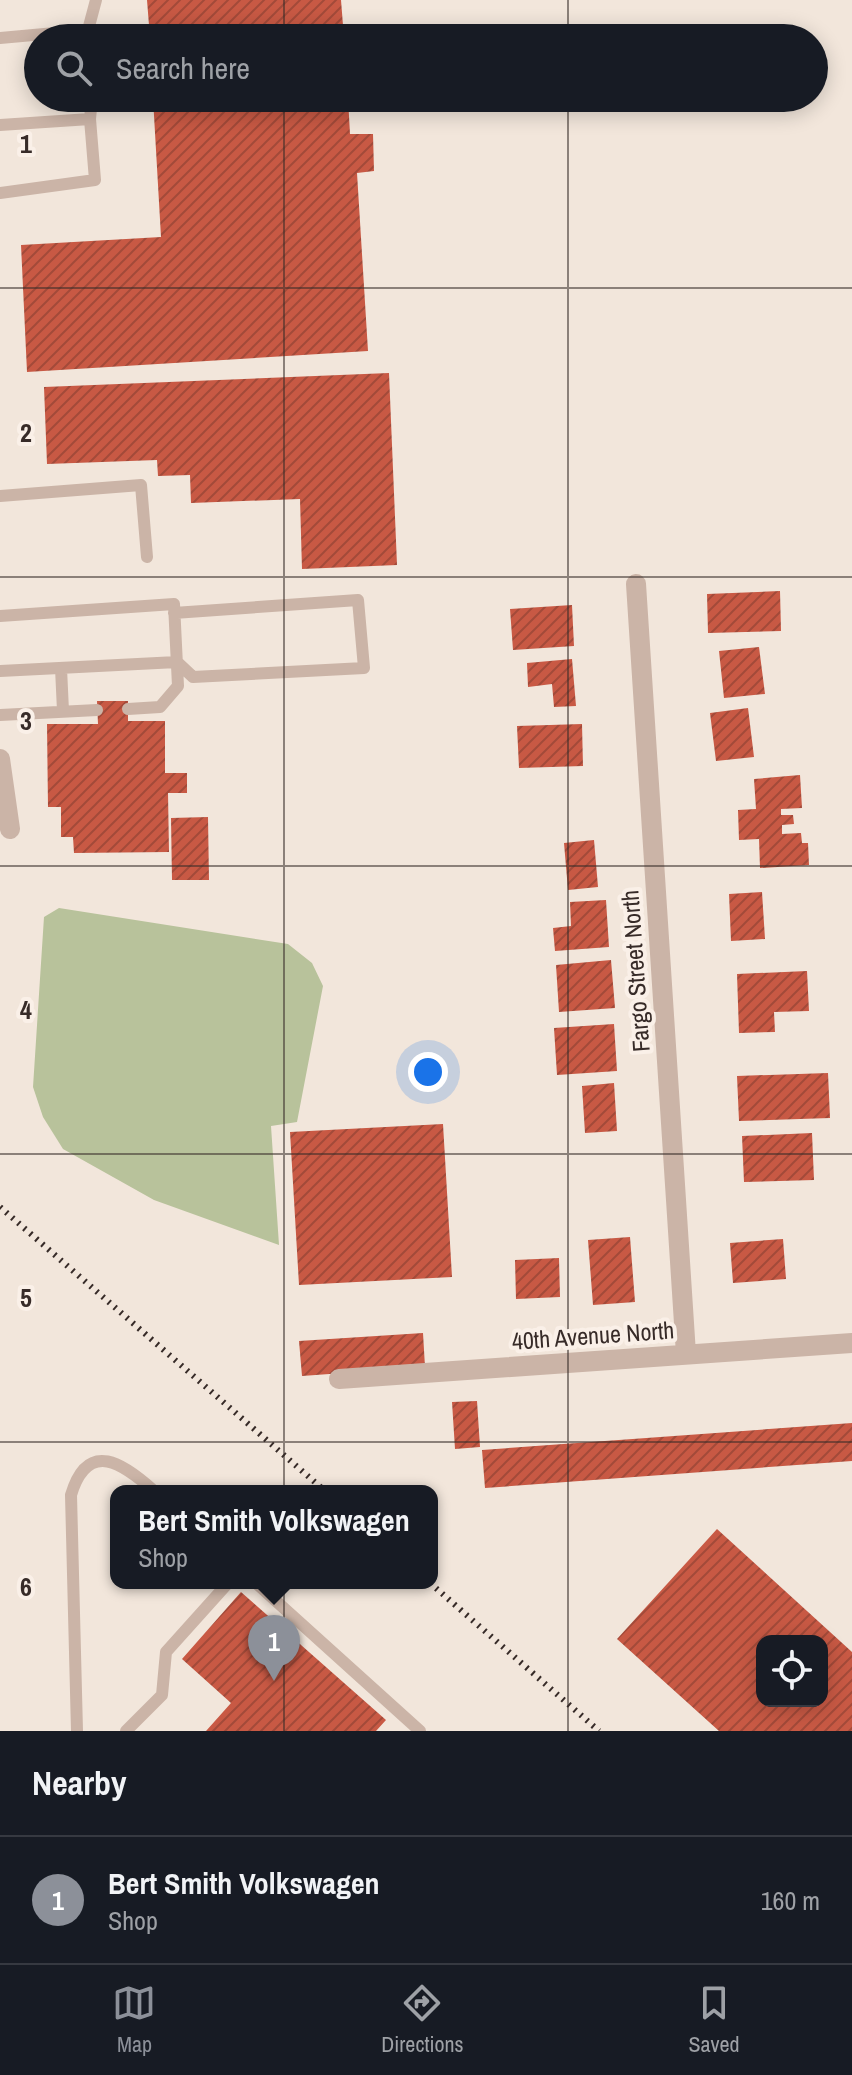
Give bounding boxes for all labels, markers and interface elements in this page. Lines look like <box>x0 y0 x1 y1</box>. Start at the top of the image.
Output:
search box <box>24 24 828 112</box>
icon: search <box>52 46 96 90</box>
text: Search here <box>116 48 250 88</box>
text: 1 <box>20 126 32 161</box>
text: 2 <box>20 415 32 450</box>
text: 3 <box>20 703 32 738</box>
street label: Fargo Street North <box>613 889 657 1053</box>
text: 4 <box>20 992 32 1027</box>
your location <box>408 1052 448 1092</box>
text: 5 <box>20 1280 32 1315</box>
street label: 40th Avenue North <box>511 1313 675 1357</box>
popup <box>110 1485 438 1589</box>
text: Bert Smith Volkswagen <box>138 1500 410 1540</box>
text: Shop <box>138 1540 188 1575</box>
text: 6 <box>20 1569 32 1604</box>
pin: 1 <box>248 1615 300 1681</box>
map controls <box>756 1635 828 1707</box>
button: locate <box>756 1635 828 1707</box>
text: Nearby <box>32 1760 127 1806</box>
text: Bert Smith Volkswagen <box>108 1863 380 1903</box>
text: 1 <box>52 1883 64 1918</box>
text: 160 m <box>761 1883 820 1918</box>
text: Shop <box>108 1903 158 1938</box>
tab: Map <box>112 1981 156 2059</box>
tab: Directions <box>381 1981 464 2059</box>
tab: Saved <box>688 1981 740 2059</box>

